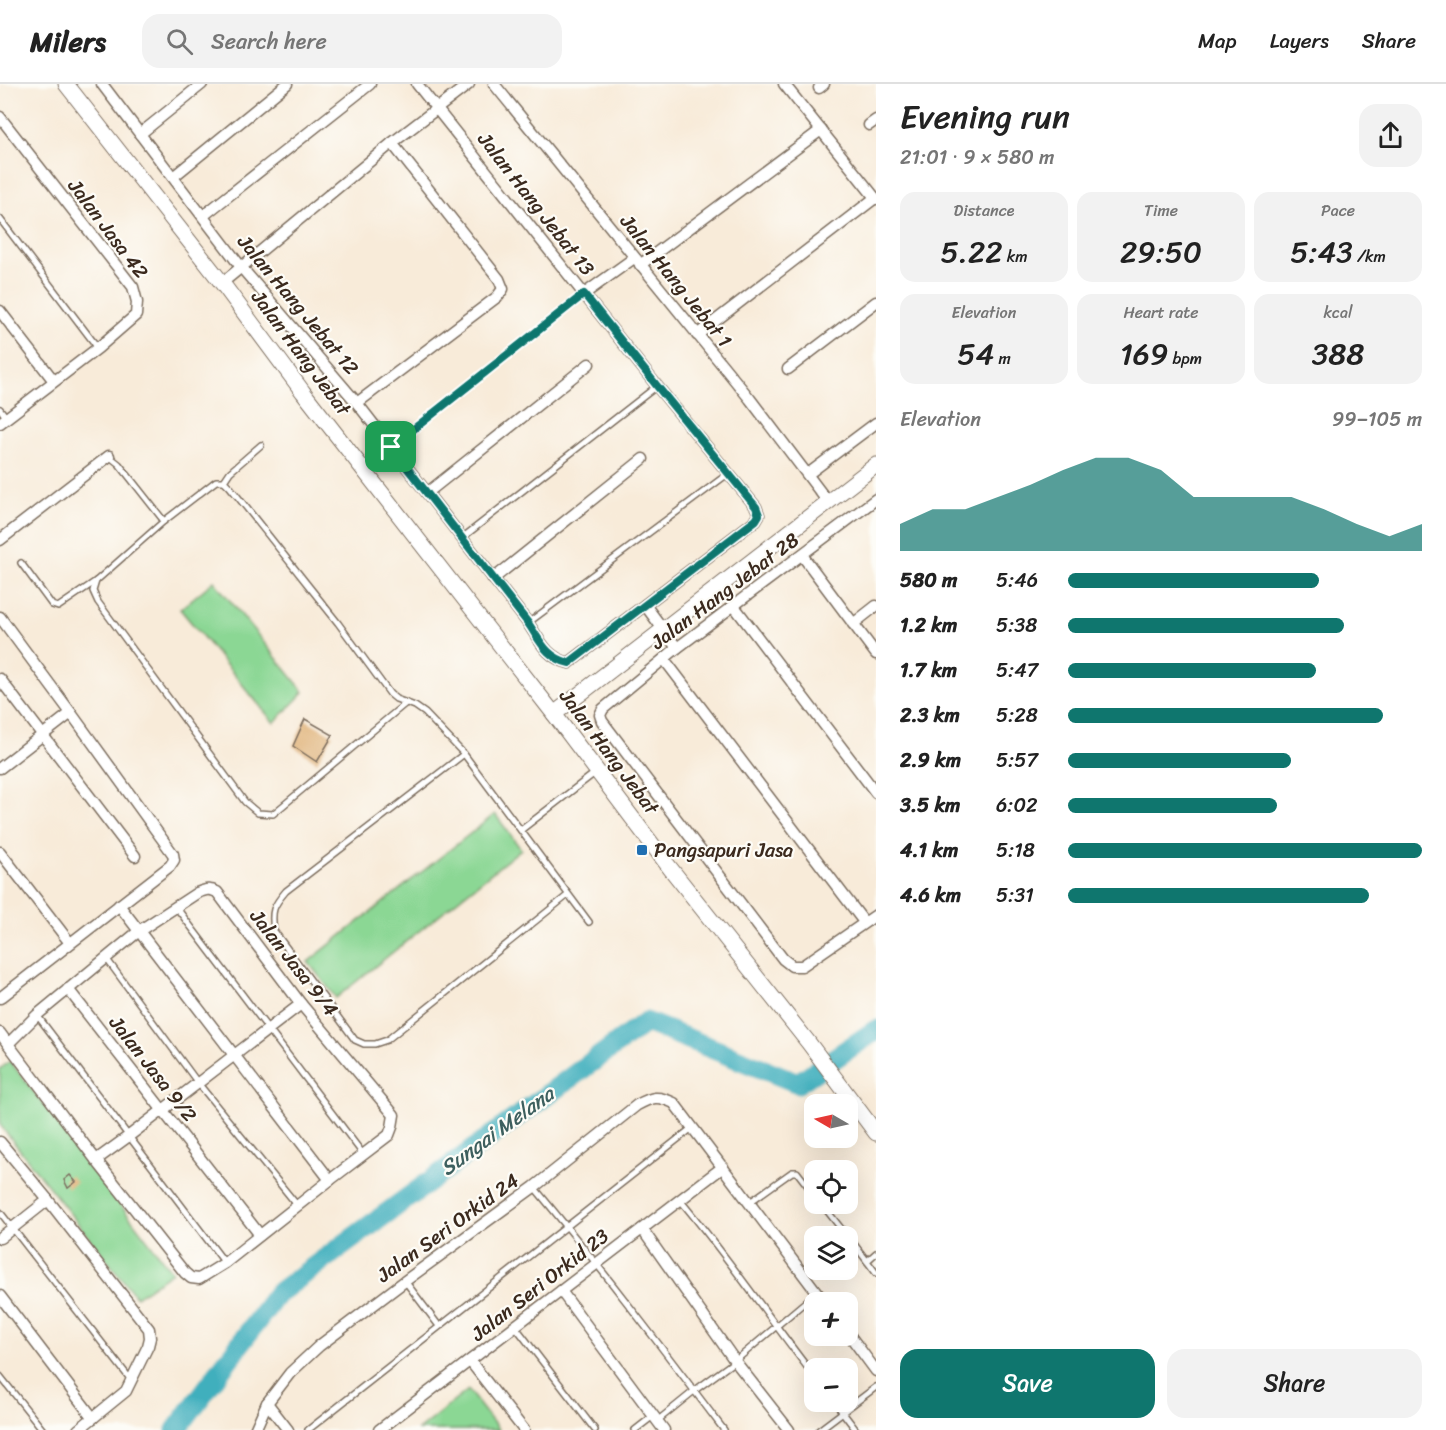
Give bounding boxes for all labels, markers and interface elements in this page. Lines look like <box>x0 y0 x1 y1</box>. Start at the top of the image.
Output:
search box <box>142 14 562 68</box>
text: Milers <box>30 17 106 66</box>
text: Search here <box>211 22 327 61</box>
text: Map <box>1198 22 1237 60</box>
text: Layers <box>1270 22 1329 60</box>
text: Share <box>1362 22 1416 60</box>
icon: search <box>163 25 196 58</box>
text: Evening run <box>900 88 1070 146</box>
button: share <box>1359 104 1422 167</box>
street label: Jalan Hang Jebat 13 <box>468 124 604 284</box>
text: 21:01 · 9 × 580 m <box>900 140 1054 175</box>
street label: Jalan Jasa 42 <box>58 171 158 287</box>
text: Distance <box>954 196 1014 225</box>
text: Time <box>1144 196 1178 225</box>
text: Pace <box>1321 196 1355 225</box>
street label: Jalan Hang Jebat 1 <box>610 206 741 356</box>
text: 5.22 <box>941 225 1003 279</box>
text: 29:50 <box>1120 225 1202 279</box>
text: 5:43 <box>1290 225 1353 279</box>
street label: Jalan Hang Jebat 12 <box>232 230 364 380</box>
text: km <box>1003 242 1027 271</box>
text: /km <box>1353 242 1386 271</box>
street label: Jalan Hang Jebat <box>246 286 356 420</box>
text: Elevation <box>952 298 1016 327</box>
text: Heart rate <box>1123 298 1199 327</box>
text: kcal <box>1323 298 1353 327</box>
text: 54 <box>957 327 994 381</box>
text: 169 <box>1120 327 1168 381</box>
text: 388 <box>1312 327 1364 381</box>
text: m <box>994 344 1011 373</box>
text: bpm <box>1168 344 1202 373</box>
text: Elevation <box>900 402 981 437</box>
text: 99–105 m <box>1332 402 1422 437</box>
pin <box>365 421 416 472</box>
icon: arrive <box>374 430 407 463</box>
street label: Jalan Hang Jebat 28 <box>642 523 807 659</box>
text: 580 m <box>900 563 957 598</box>
text: 5:46 <box>996 563 1038 598</box>
text: 1.2 km <box>900 608 957 643</box>
text: 5:38 <box>996 608 1037 643</box>
text: 1.7 km <box>900 653 957 688</box>
text: 5:47 <box>996 653 1038 688</box>
street label: Jalan Hang Jebat <box>549 681 669 823</box>
text: 2.3 km <box>900 698 960 733</box>
text: 5:28 <box>996 698 1038 733</box>
text: 2.9 km <box>900 743 961 778</box>
text: 5:57 <box>996 743 1038 778</box>
text: 3.5 km <box>900 788 960 823</box>
text: 6:02 <box>996 788 1038 823</box>
place label: Pangsapuri Jasa <box>654 833 793 868</box>
text: 4.1 km <box>900 833 958 868</box>
text: 5:18 <box>996 833 1035 868</box>
marker: Pangsapuri Jasa <box>635 843 649 857</box>
text: 4.6 km <box>900 878 961 913</box>
text: 5:31 <box>996 878 1034 913</box>
street label: Jalan Jasa 9/4 <box>240 901 347 1024</box>
street label: Jalan Jasa 9/2 <box>99 1007 206 1130</box>
water label: Sungai Melana <box>431 1075 565 1186</box>
north arrow <box>804 1094 858 1148</box>
map controls <box>804 1094 858 1412</box>
button: locate <box>804 1160 858 1214</box>
street label: Jalan Seri Orkid 24 <box>368 1164 527 1293</box>
street label: Jalan Seri Orkid 23 <box>462 1220 617 1351</box>
button: layers <box>804 1226 858 1280</box>
button: + <box>804 1292 858 1346</box>
button: Save <box>900 1349 1155 1418</box>
button: Share <box>1167 1349 1422 1418</box>
button: − <box>804 1358 858 1412</box>

